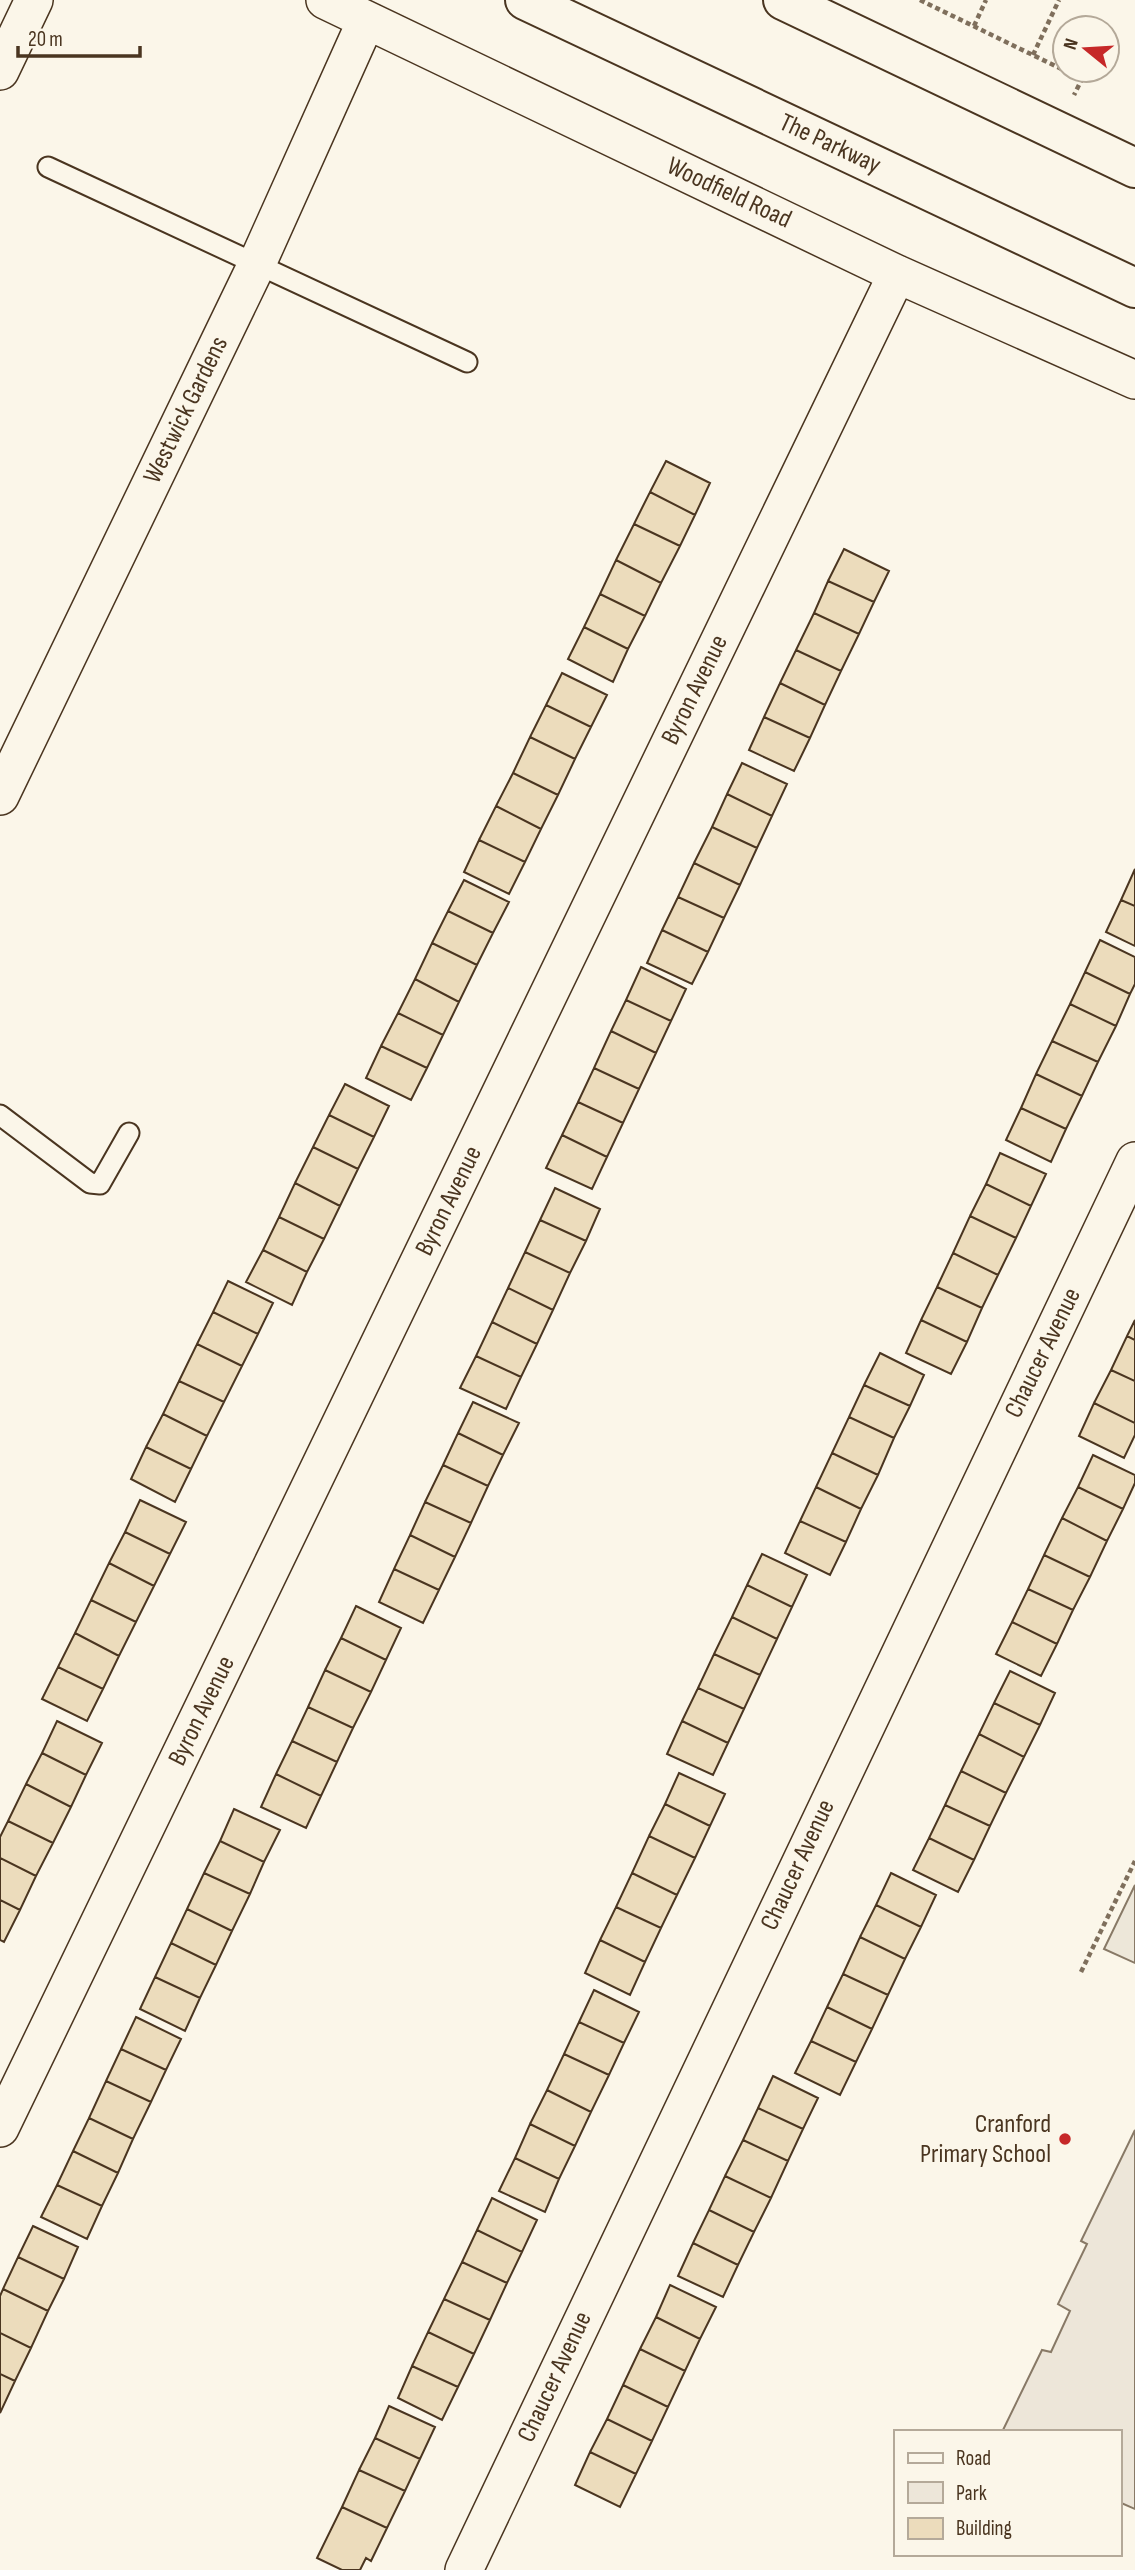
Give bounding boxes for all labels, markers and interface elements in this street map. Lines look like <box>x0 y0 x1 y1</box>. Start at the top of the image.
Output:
scale bar <box>18 14 140 58</box>
north arrow <box>1051 14 1121 84</box>
text: 20 m <box>28 27 63 52</box>
text: N <box>1059 36 1084 53</box>
street label: The Parkway <box>774 107 886 181</box>
street label: Woodfield Road <box>662 151 796 235</box>
street label: Westwick Gardens <box>137 331 235 489</box>
street label: Byron Avenue <box>655 630 735 750</box>
street label: Byron Avenue <box>409 1141 489 1261</box>
street label: Chaucer Avenue <box>998 1283 1088 1423</box>
street label: Byron Avenue <box>162 1651 242 1771</box>
street label: Chaucer Avenue <box>754 1795 842 1935</box>
place label: Cranford Primary School <box>920 2109 1051 2170</box>
marker: Cranford Primary School <box>1057 2131 1073 2147</box>
street label: Chaucer Avenue <box>511 2307 599 2447</box>
legend <box>894 2430 1121 2556</box>
text: Road <box>956 2446 991 2471</box>
text: Park <box>956 2481 987 2506</box>
text: Building <box>956 2516 1012 2541</box>

